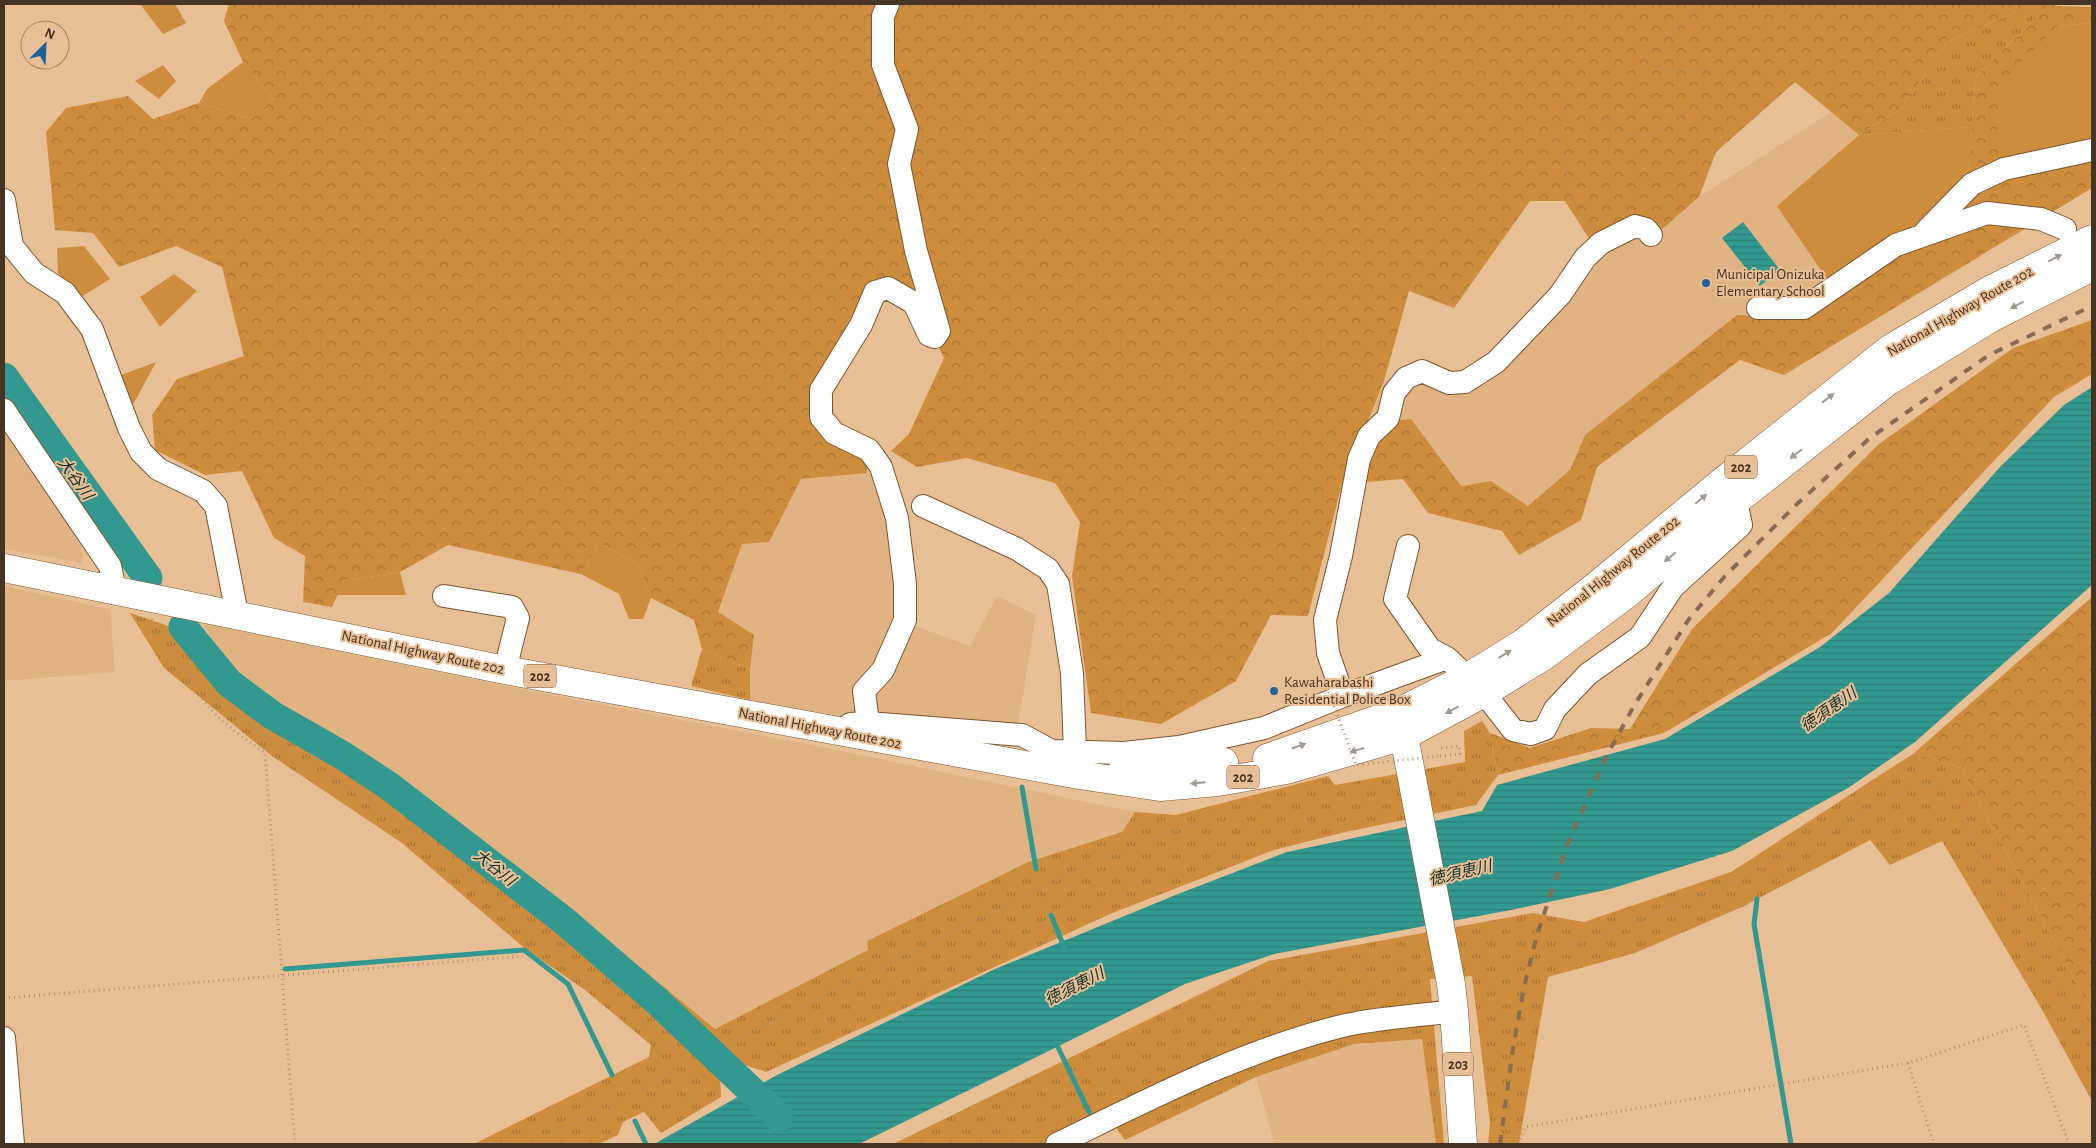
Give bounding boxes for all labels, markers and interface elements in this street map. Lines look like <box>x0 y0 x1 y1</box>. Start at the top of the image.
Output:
north arrow <box>20 20 70 70</box>
text: N <box>43 26 57 42</box>
one-way arrow <box>2048 253 2062 261</box>
street label: National Highway Route 202 <box>1885 263 2036 359</box>
place label: Municipal Onizuka Elementary School <box>1716 267 1825 299</box>
marker: Municipal Onizuka Elementary School <box>1700 277 1712 289</box>
one-way arrow <box>2010 301 2024 309</box>
one-way arrow <box>1821 392 1834 403</box>
one-way arrow <box>1790 448 1803 459</box>
water label: 大谷川 <box>55 454 98 504</box>
road number: 202 <box>1725 456 1757 478</box>
one-way arrow <box>1695 494 1707 505</box>
street label: National Highway Route 202 <box>1544 513 1683 629</box>
one-way arrow <box>1664 551 1677 562</box>
street label: National Highway Route 202 <box>340 628 506 677</box>
one-way arrow <box>1499 650 1512 659</box>
road number: 202 <box>524 664 556 688</box>
place label: Kawaharabashi Residential Police Box <box>1284 675 1411 707</box>
water label: 徳須恵川 <box>1797 683 1861 735</box>
marker: Kawaharabashi Residential Police Box <box>1268 685 1280 697</box>
street label: National Highway Route 202 <box>737 705 903 752</box>
one-way arrow <box>1445 706 1459 714</box>
one-way arrow <box>1292 742 1307 749</box>
one-way arrow <box>1349 746 1364 754</box>
road number: 202 <box>1227 766 1259 789</box>
one-way arrow <box>1190 780 1206 788</box>
water label: 大谷川 <box>471 846 520 890</box>
water label: 徳須恵川 <box>1427 857 1495 888</box>
water label: 徳須恵川 <box>1042 963 1108 1009</box>
road number: 203 <box>1443 1052 1473 1076</box>

